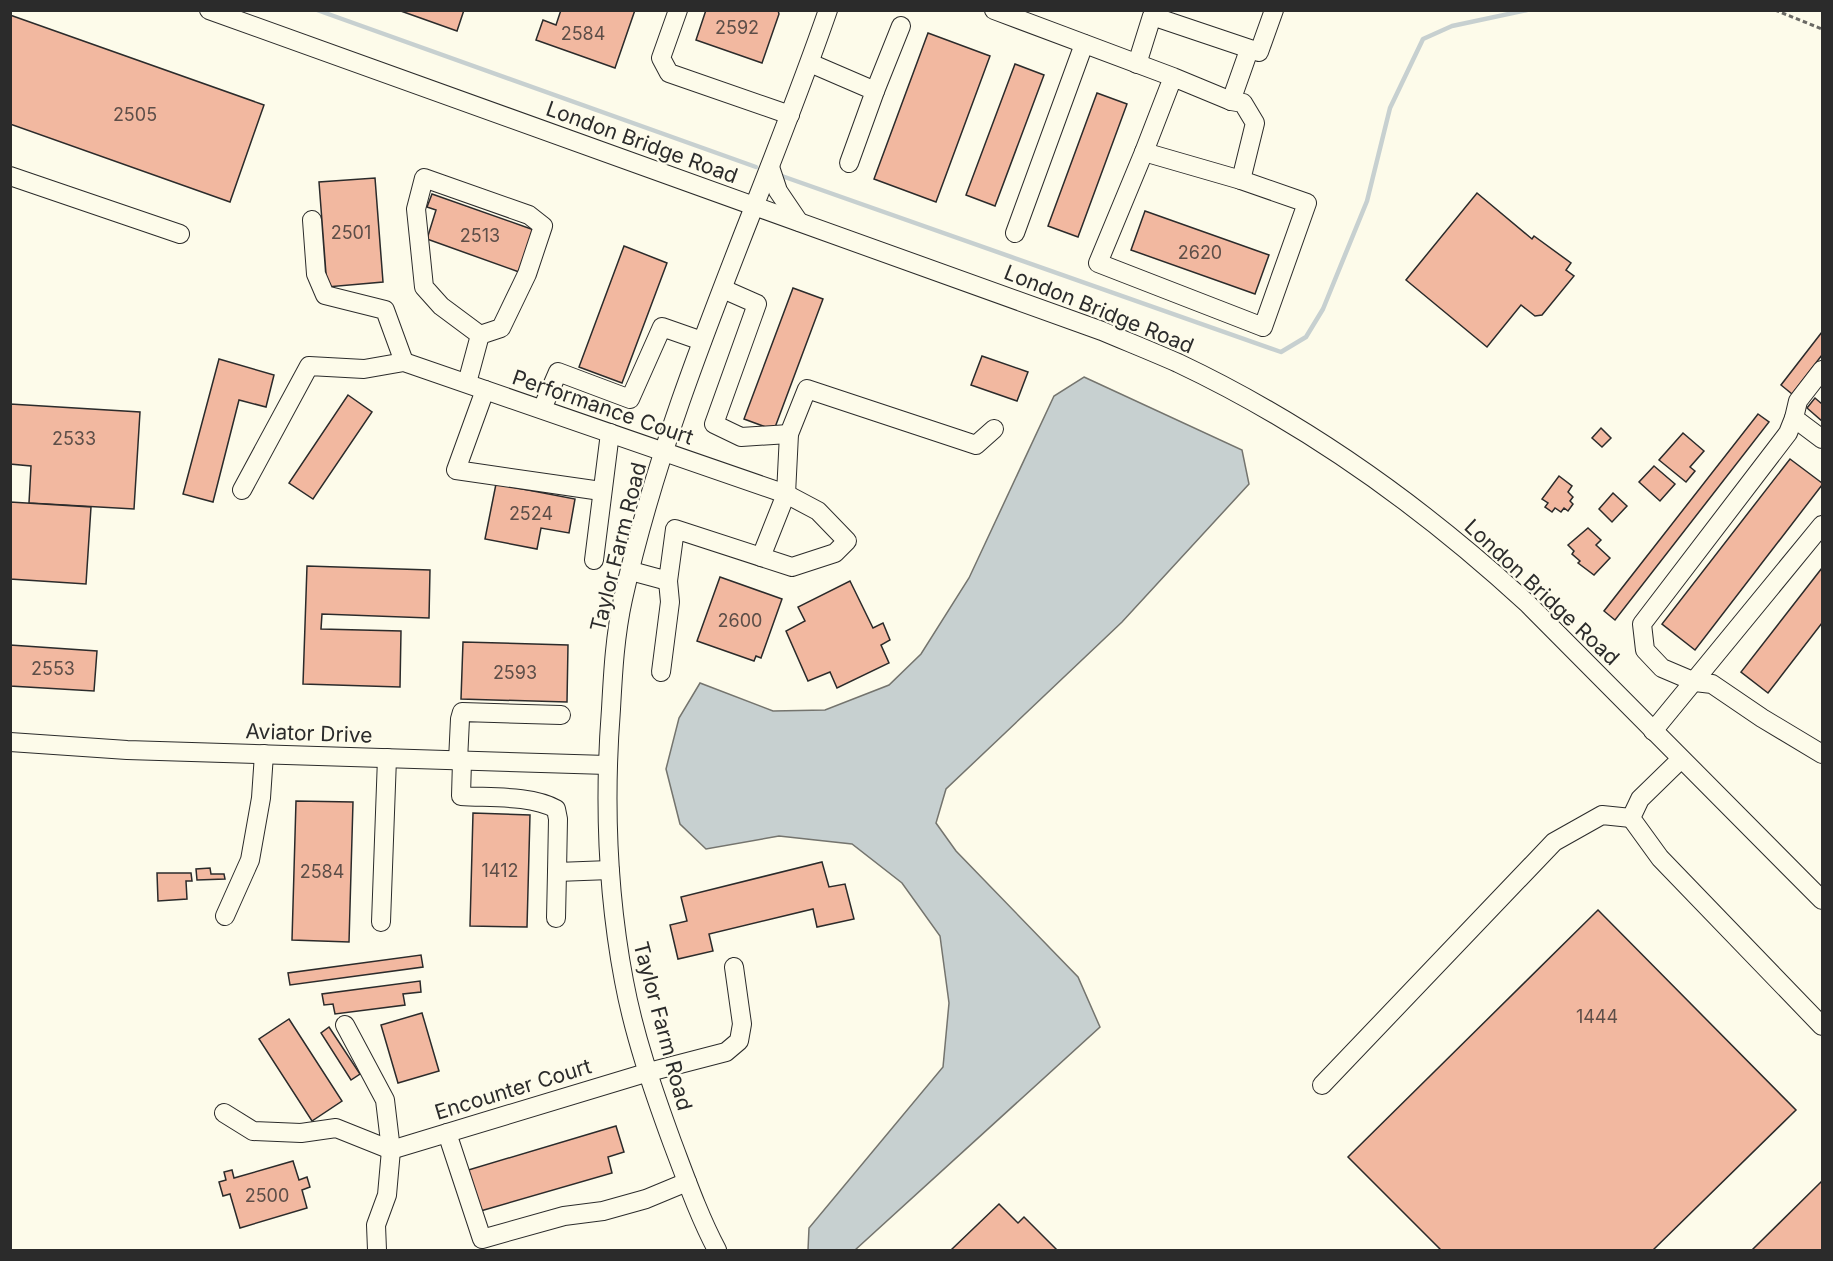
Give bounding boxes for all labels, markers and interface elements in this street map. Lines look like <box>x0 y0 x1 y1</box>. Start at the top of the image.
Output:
house number: 2592 <box>715 17 759 38</box>
house number: 2584 <box>561 23 605 44</box>
street label: London Bridge Road <box>543 96 741 188</box>
house number: 2505 <box>113 104 157 125</box>
house number: 2501 <box>331 222 371 243</box>
house number: 2513 <box>460 225 500 246</box>
house number: 2620 <box>1178 242 1222 263</box>
street label: London Bridge Road <box>1001 260 1197 358</box>
street label: Performance Court <box>509 364 697 450</box>
house number: 2533 <box>52 428 96 449</box>
street label: Taylor Farm Road <box>585 460 651 634</box>
house number: 2524 <box>509 503 553 524</box>
street label: London Bridge Road <box>1460 514 1624 670</box>
house number: 2600 <box>718 610 762 631</box>
house number: 2553 <box>31 658 75 679</box>
house number: 2593 <box>493 662 537 683</box>
street label: Aviator Drive <box>245 718 373 748</box>
house number: 1412 <box>482 860 518 881</box>
house number: 2584 <box>300 861 344 882</box>
street label: Taylor Farm Road <box>628 939 698 1113</box>
house number: 1444 <box>1576 1006 1618 1027</box>
street label: Encounter Court <box>432 1053 595 1125</box>
house number: 2500 <box>245 1185 289 1206</box>

